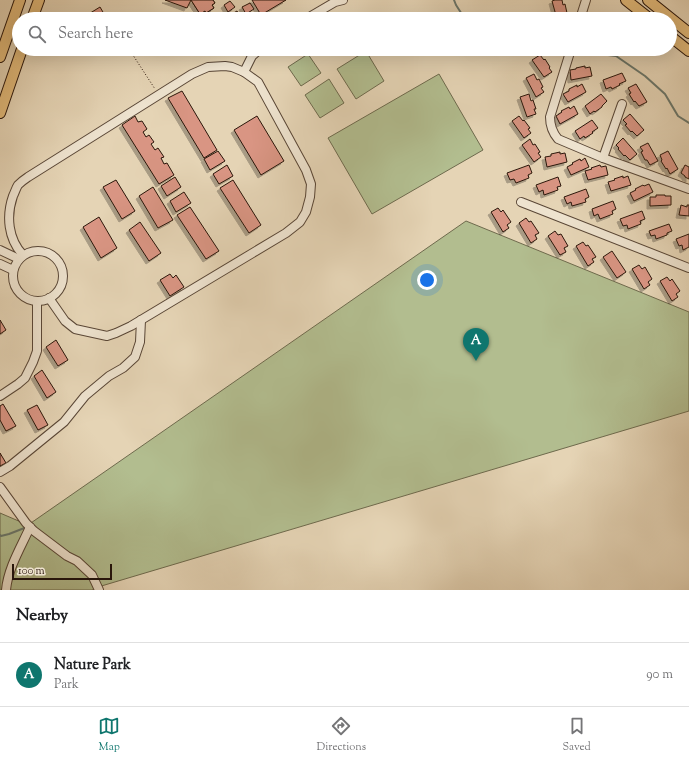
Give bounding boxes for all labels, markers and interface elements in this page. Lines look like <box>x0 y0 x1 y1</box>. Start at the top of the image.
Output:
search box <box>12 12 677 56</box>
icon: search <box>26 23 48 45</box>
text: Search here <box>58 24 133 45</box>
your location <box>417 270 437 290</box>
pin: A <box>463 328 489 361</box>
scale bar <box>12 562 112 581</box>
text: 100 m <box>18 563 45 579</box>
text: Nearby <box>16 604 68 628</box>
text: Nature Park <box>54 655 131 676</box>
text: A <box>24 666 34 684</box>
text: 90 m <box>646 666 673 684</box>
text: Park <box>54 676 79 694</box>
tab: Map <box>98 715 120 755</box>
tab: Directions <box>317 715 366 755</box>
tab: Saved <box>563 715 591 755</box>

